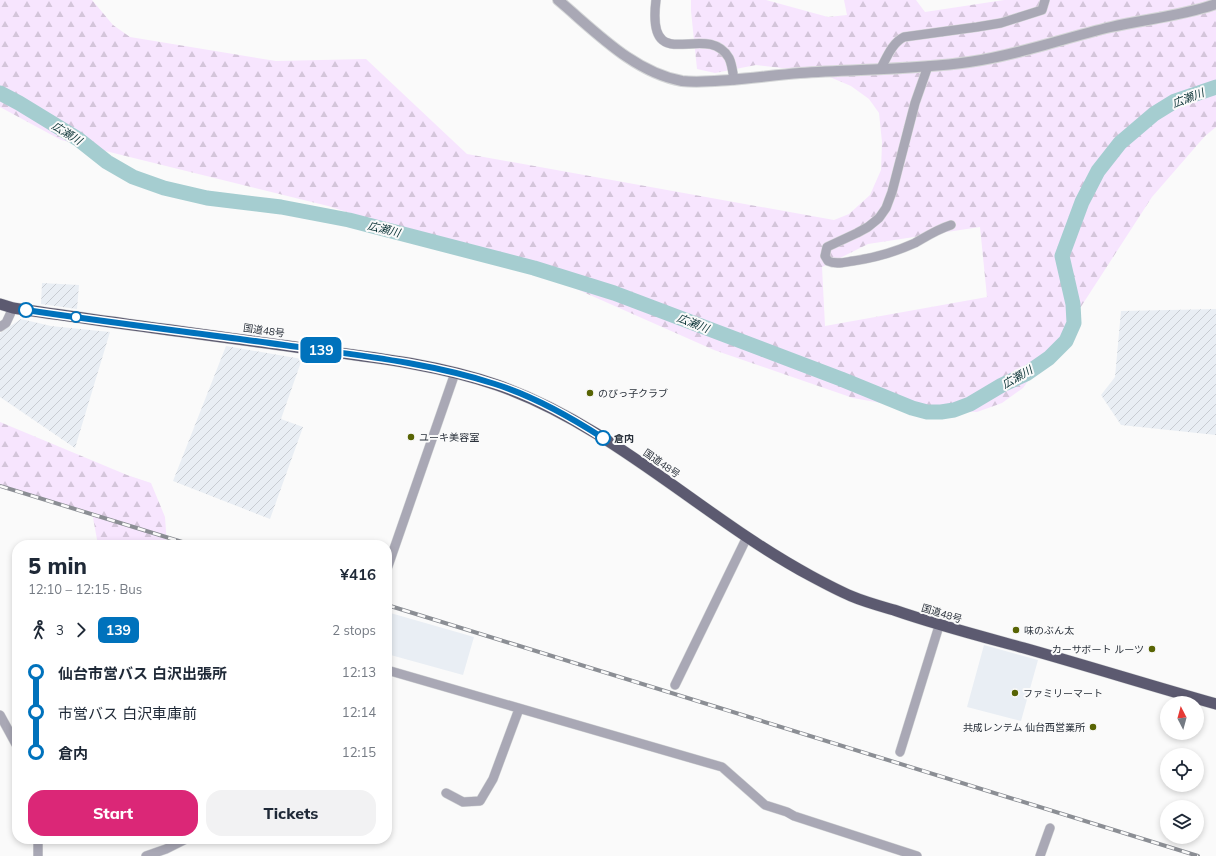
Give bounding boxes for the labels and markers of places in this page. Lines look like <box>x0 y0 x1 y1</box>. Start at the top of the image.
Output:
unlabelled marker <box>18 302 34 318</box>
unlabelled marker <box>70 311 82 323</box>
place label: のびっ子クラブ <box>598 387 668 400</box>
marker: のびっ子クラブ <box>585 388 595 398</box>
marker: 倉内 <box>595 430 611 446</box>
place label: ユーキ美容室 <box>419 431 479 444</box>
marker: ユーキ美容室 <box>406 432 416 442</box>
place label: 倉内 <box>614 432 634 445</box>
place label: 味のぶん太 <box>1024 624 1074 637</box>
marker: 味のぶん太 <box>1011 625 1021 635</box>
place label: カーサポート ルーツ <box>1052 643 1144 656</box>
marker: カーサポート ルーツ <box>1147 644 1157 654</box>
place label: ファミリーマート <box>1023 687 1103 700</box>
marker: ファミリーマート <box>1010 688 1020 698</box>
place label: 共成レンテム 仙台西営業所 <box>963 721 1085 734</box>
marker: 共成レンテム 仙台西営業所 <box>1088 722 1098 732</box>

